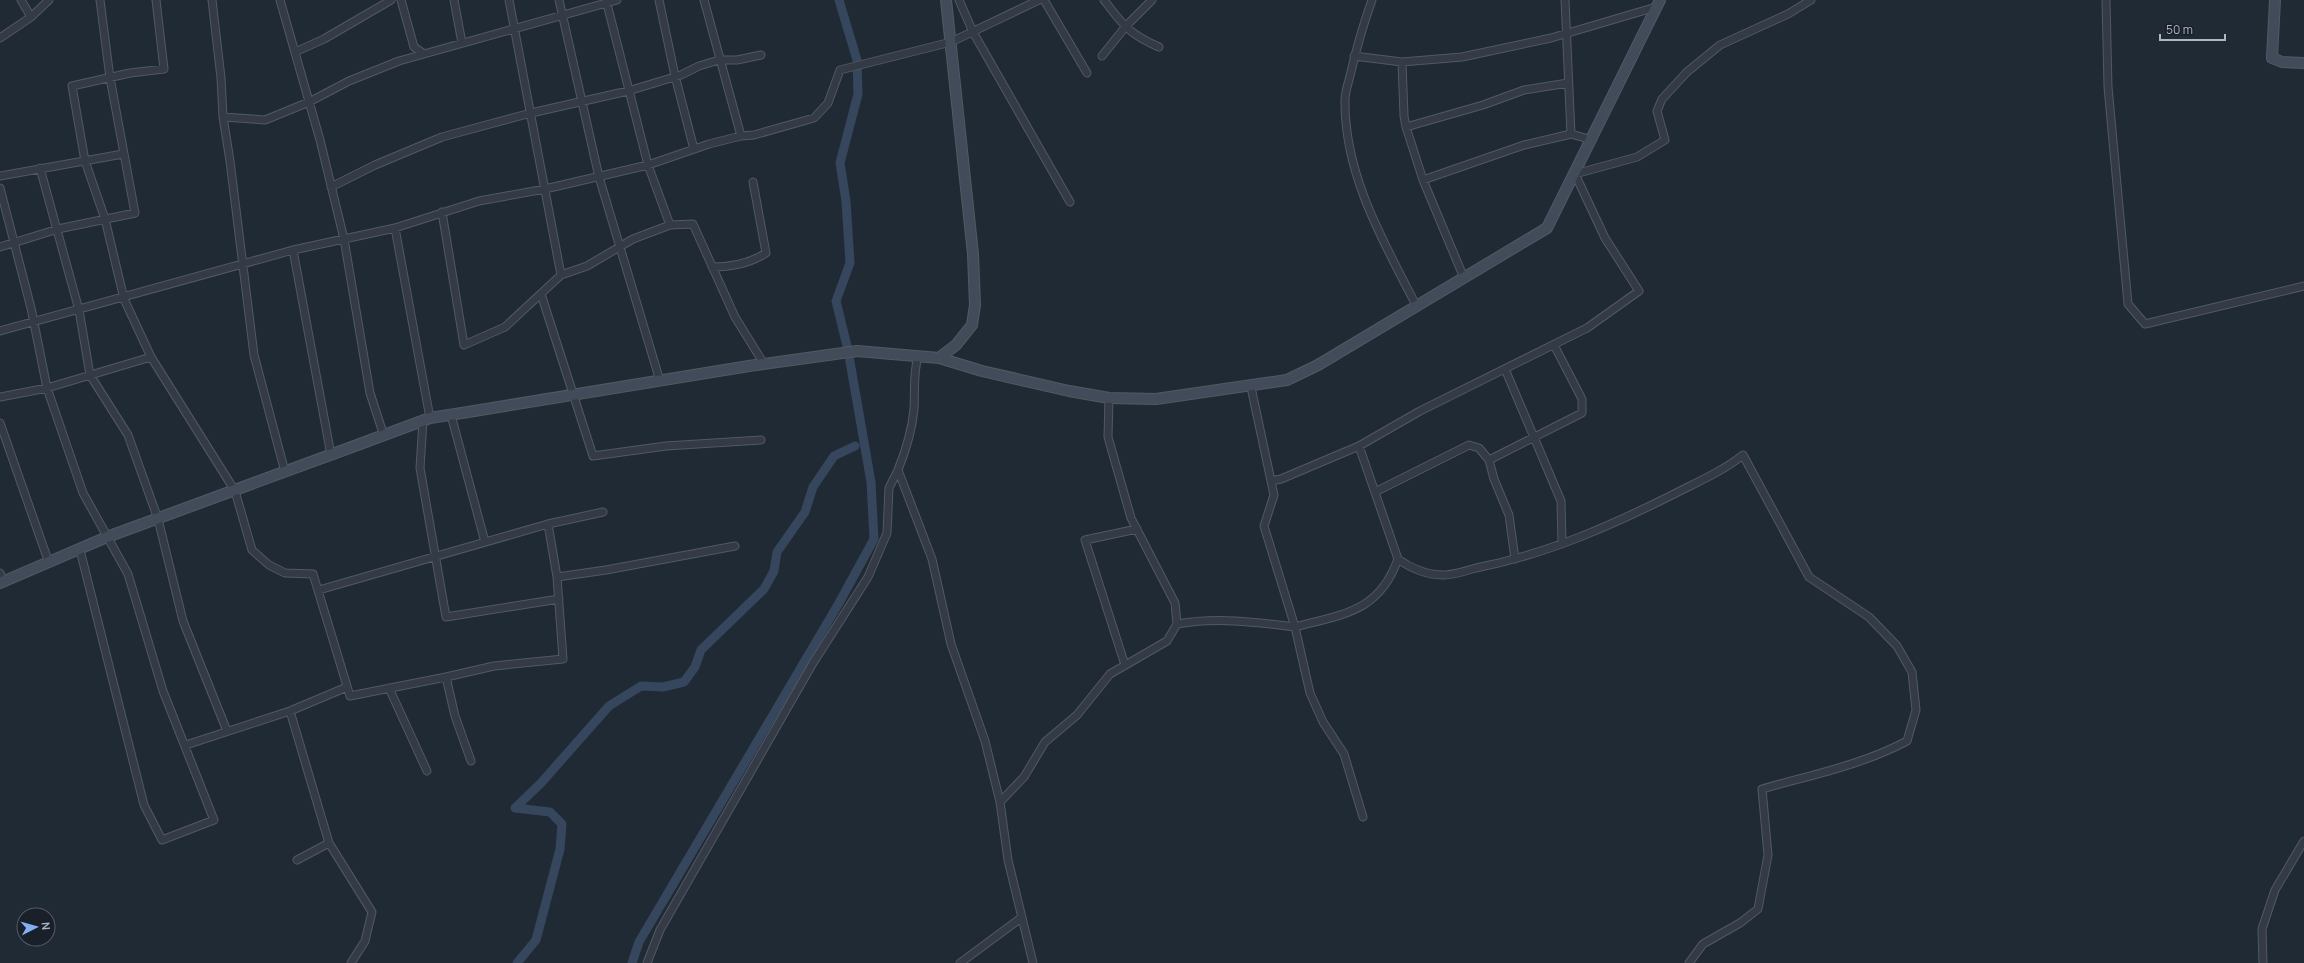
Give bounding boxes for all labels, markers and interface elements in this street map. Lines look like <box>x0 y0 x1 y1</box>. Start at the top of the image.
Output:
scale bar <box>2160 16 2225 42</box>
text: 50 m <box>2166 21 2193 38</box>
north arrow <box>16 907 56 947</box>
text: N <box>39 921 54 931</box>

